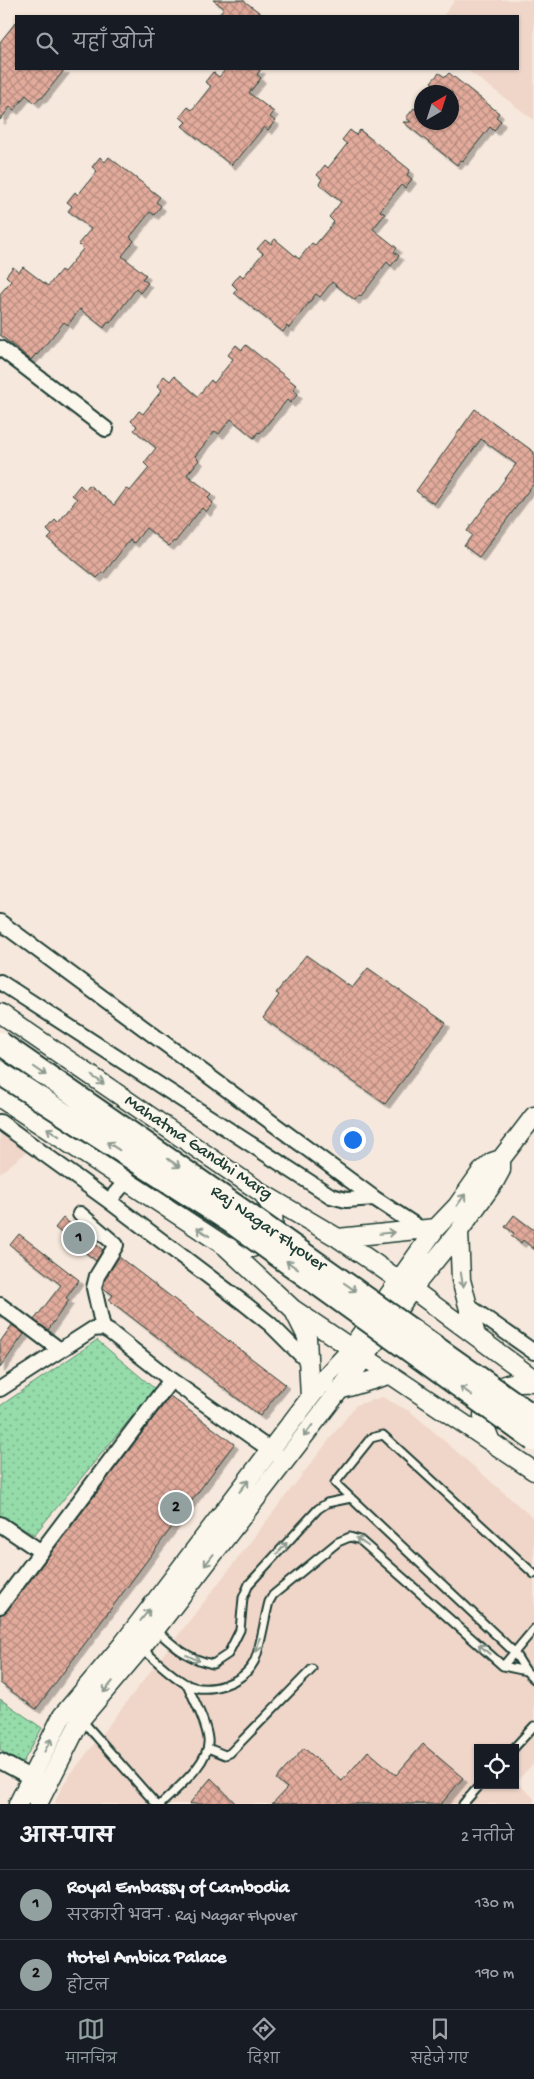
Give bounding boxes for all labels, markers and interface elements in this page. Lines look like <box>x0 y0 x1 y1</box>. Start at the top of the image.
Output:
search box <box>15 15 519 70</box>
icon: search <box>33 29 61 57</box>
text: यहाँ खोजें <box>73 33 154 56</box>
north arrow <box>414 85 459 130</box>
one-way arrow <box>33 1066 47 1076</box>
one-way arrow <box>91 1075 105 1085</box>
street label: Mahatma Gandhi Marg <box>120 1091 276 1205</box>
one-way arrow <box>46 1127 60 1137</box>
your location <box>340 1127 366 1153</box>
one-way arrow <box>106 1141 120 1151</box>
one-way arrow <box>167 1158 181 1168</box>
street label: Raj Nagar Flyover <box>206 1181 331 1278</box>
one-way arrow <box>456 1193 466 1207</box>
pin: 1 <box>63 1219 95 1257</box>
one-way arrow <box>196 1226 210 1237</box>
one-way arrow <box>379 1228 395 1238</box>
one-way arrow <box>285 1260 299 1271</box>
one-way arrow <box>457 1272 467 1288</box>
one-way arrow <box>343 1282 357 1292</box>
one-way arrow <box>459 1386 473 1396</box>
one-way arrow <box>303 1424 313 1438</box>
one-way arrow <box>238 1480 249 1493</box>
pin: 2 <box>160 1489 192 1527</box>
one-way arrow <box>355 1537 369 1548</box>
one-way arrow <box>276 1541 288 1554</box>
one-way arrow <box>203 1553 214 1566</box>
one-way arrow <box>139 1609 150 1622</box>
one-way arrow <box>253 1637 262 1653</box>
one-way arrow <box>478 1643 491 1655</box>
one-way arrow <box>185 1654 200 1664</box>
one-way arrow <box>102 1680 113 1693</box>
one-way arrow <box>44 1738 53 1753</box>
map controls <box>474 1744 519 1789</box>
button: locate <box>474 1744 519 1789</box>
text: आस-पास <box>20 1826 114 1851</box>
text: 2 नतीजे <box>461 1829 514 1848</box>
text: Royal Embassy of Cambodia <box>67 1877 289 1900</box>
text: 1 <box>33 1895 39 1914</box>
text: 130 m <box>475 1895 514 1914</box>
text: सरकारी भवन · Raj Nagar Flyover <box>67 1908 296 1927</box>
text: Hotel Ambica Palace <box>67 1947 226 1970</box>
text: 2 <box>32 1965 40 1984</box>
text: 190 m <box>475 1965 514 1984</box>
text: होटल <box>67 1978 109 1997</box>
tab: मानचित्र <box>66 2015 117 2074</box>
tab: दिशा <box>248 2015 280 2074</box>
tab: सहेजे गए <box>411 2015 469 2074</box>

